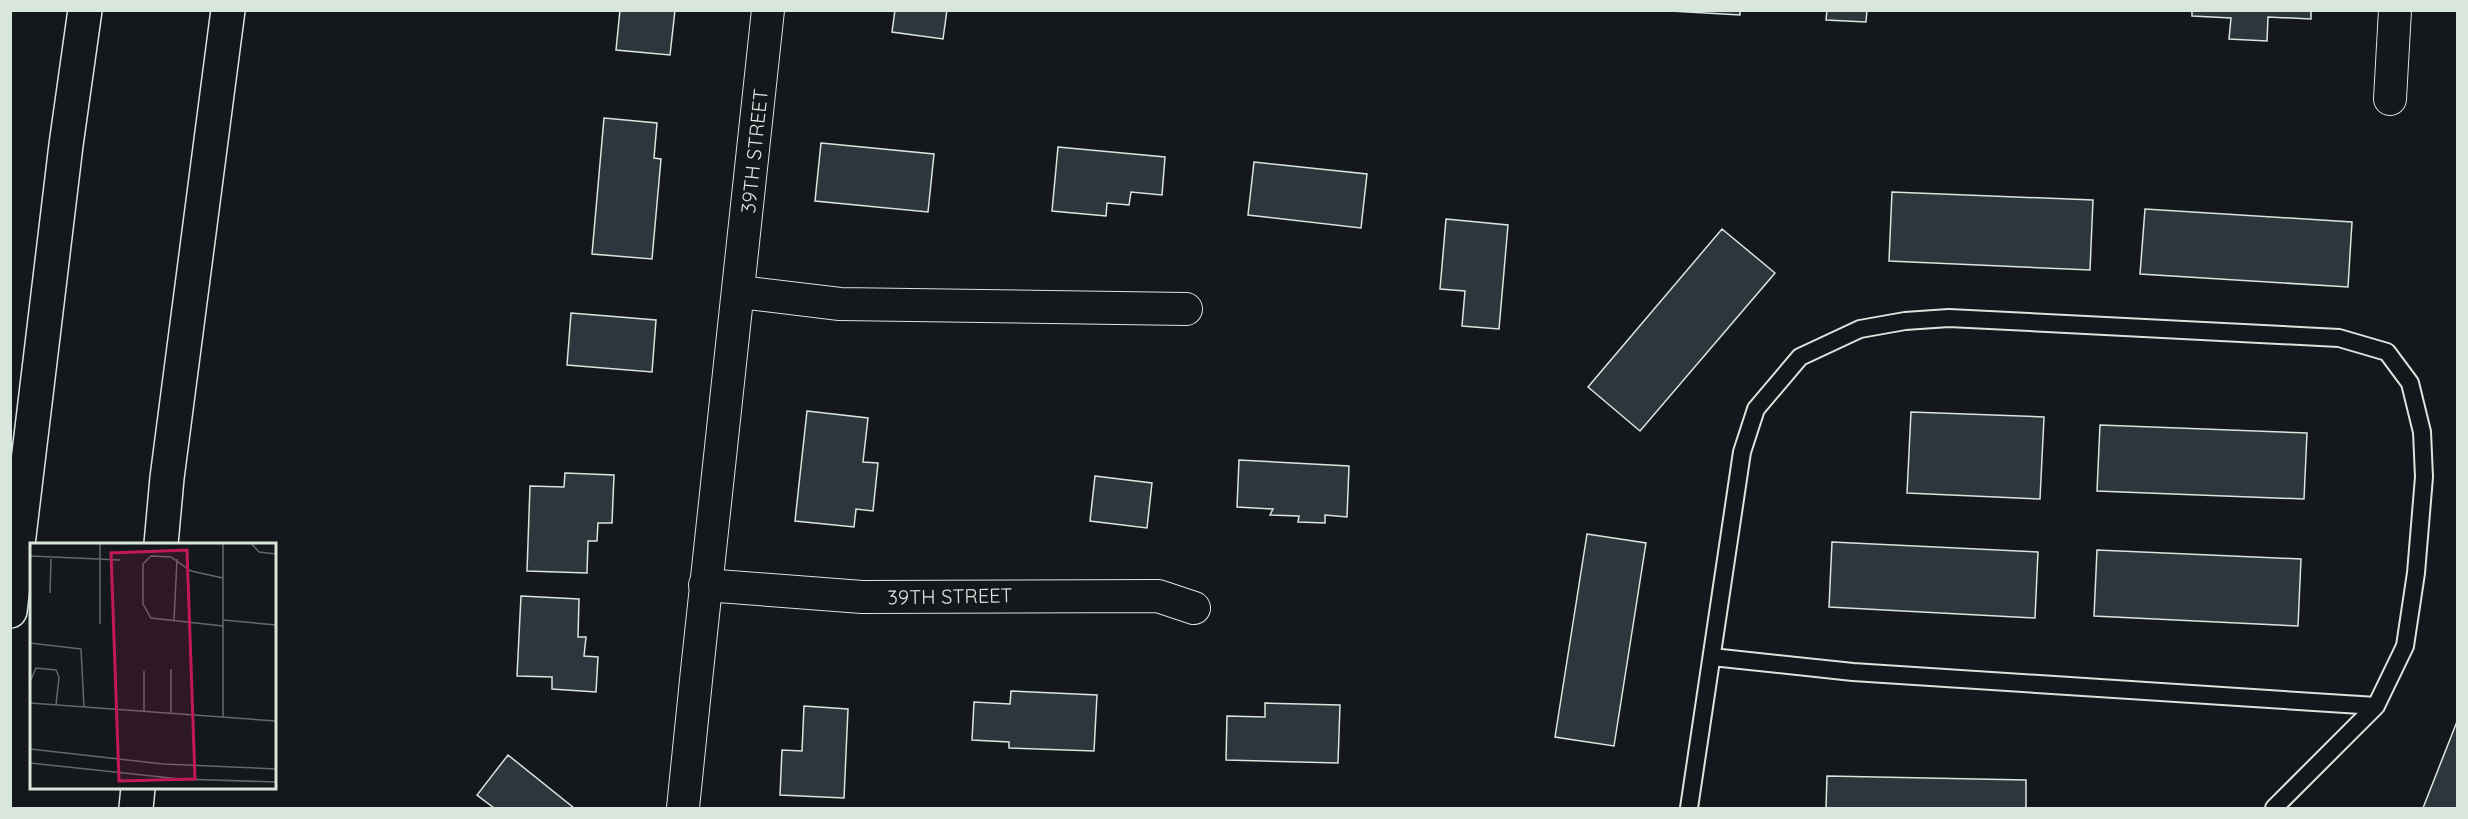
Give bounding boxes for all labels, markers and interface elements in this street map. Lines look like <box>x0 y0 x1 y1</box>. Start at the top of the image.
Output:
street label: 39TH STREET <box>735 87 773 215</box>
inset map <box>30 543 276 789</box>
street label: 39TH STREET <box>887 582 1013 610</box>

